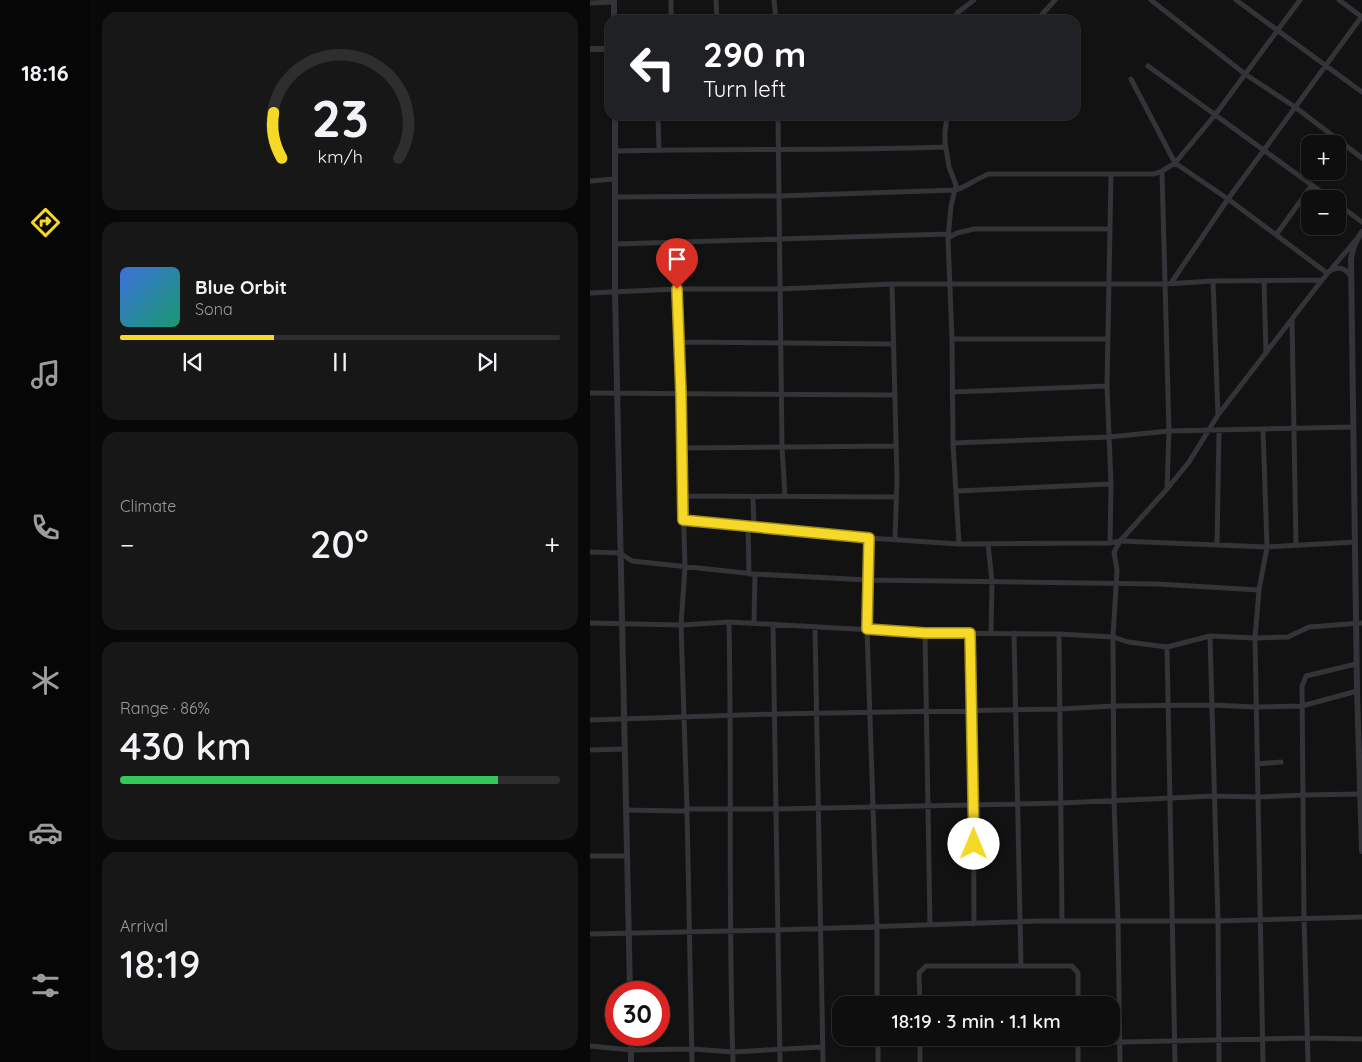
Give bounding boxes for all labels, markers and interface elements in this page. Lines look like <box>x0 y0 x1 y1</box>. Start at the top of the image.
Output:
text: 290 m <box>703 32 806 76</box>
icon: left <box>620 35 685 100</box>
text: 18:16 <box>21 59 69 87</box>
text: Turn left <box>703 75 786 103</box>
text: 23 <box>311 85 369 150</box>
map controls <box>1301 135 1346 235</box>
button: + <box>1301 135 1346 180</box>
text: km/h <box>317 145 363 167</box>
button: − <box>1301 190 1346 235</box>
icon: directions <box>28 205 63 240</box>
pin <box>656 238 698 289</box>
icon: arrive <box>663 245 691 273</box>
text: Blue Orbit <box>195 275 287 299</box>
text: Sona <box>195 299 233 319</box>
icon: previous <box>179 348 207 376</box>
icon: pause <box>326 348 354 376</box>
icon: next <box>473 348 501 376</box>
icon: music <box>28 357 63 392</box>
text: Climate <box>120 496 176 516</box>
icon: phone <box>28 510 63 545</box>
text: 20° <box>310 520 369 568</box>
text: − <box>120 527 135 562</box>
text: + <box>544 527 560 562</box>
icon: climate <box>28 663 63 698</box>
text: Range · 86% <box>120 698 210 718</box>
text: 430 km <box>120 722 252 770</box>
icon: car <box>28 815 63 850</box>
position arrow <box>947 817 999 869</box>
text: Arrival <box>120 916 168 936</box>
text: 18:19 <box>120 940 201 988</box>
icon: filters <box>28 968 63 1003</box>
speed limit sign: 30 <box>605 981 670 1046</box>
text: 18:19 · 3 min · 1.1 km <box>891 1009 1061 1033</box>

